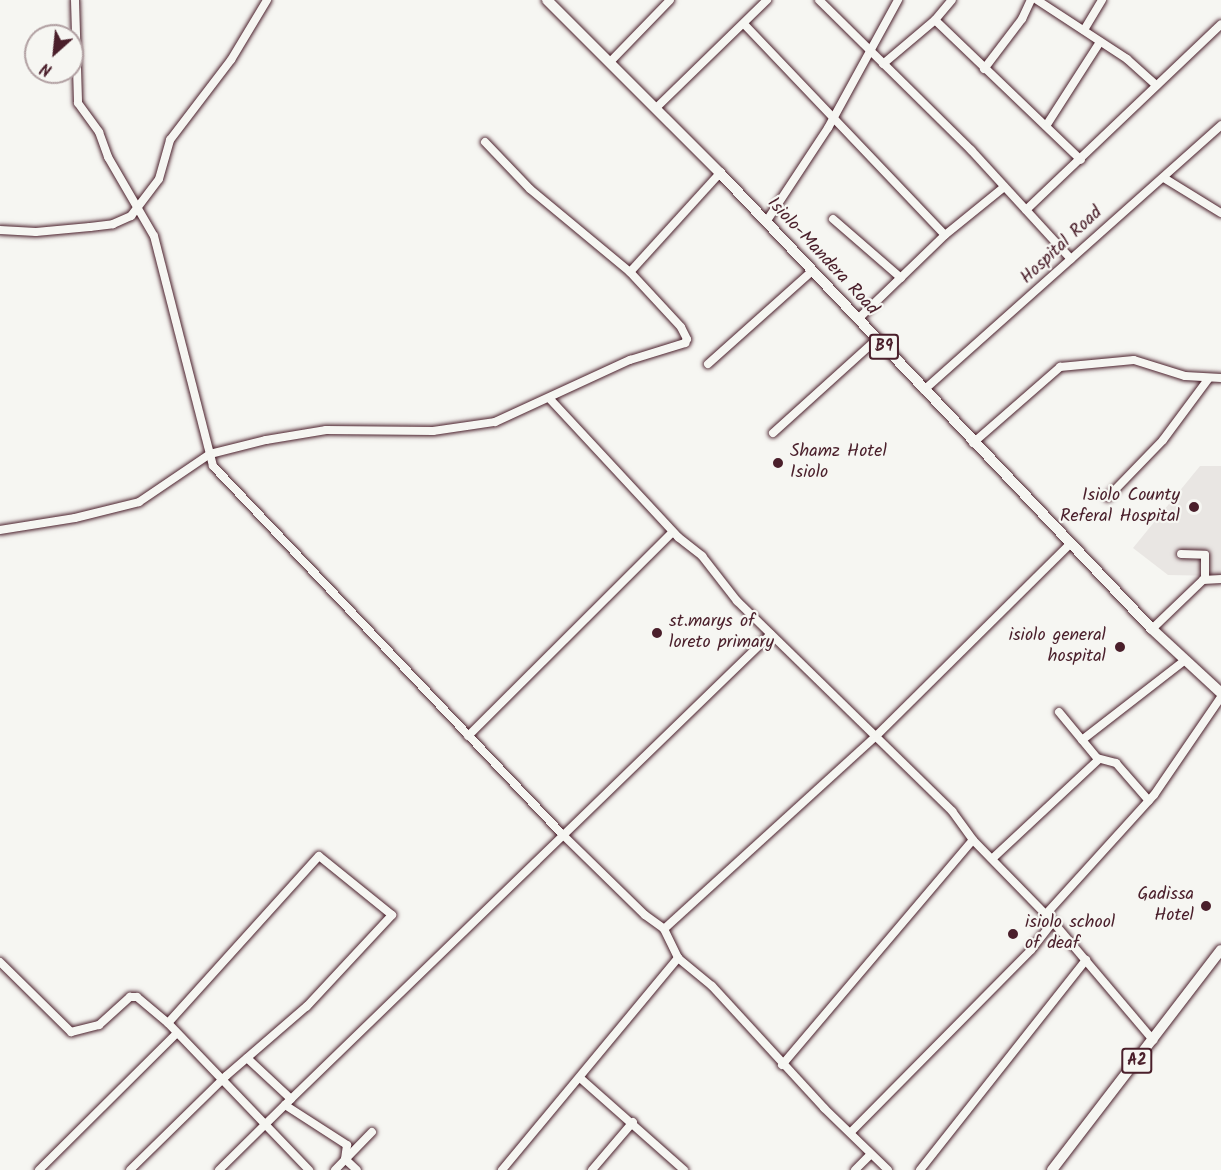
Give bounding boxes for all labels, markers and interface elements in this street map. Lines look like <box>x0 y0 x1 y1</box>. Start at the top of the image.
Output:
north arrow <box>24 24 84 84</box>
text: N <box>36 55 57 82</box>
street label: Isiolo-Mandera Road <box>762 193 882 321</box>
street label: Hospital Road <box>1017 203 1107 289</box>
road number: B9 <box>868 334 900 360</box>
place label: Shamz Hotel Isiolo <box>790 442 887 484</box>
marker: Shamz Hotel Isiolo <box>771 456 785 470</box>
place label: Isiolo County Referal Hospital <box>1060 486 1180 528</box>
marker: Isiolo County Referal Hospital <box>1185 498 1203 516</box>
place label: st.marys of loreto primary <box>669 612 774 654</box>
marker: st.marys of loreto primary <box>650 626 664 640</box>
place label: isiolo general hospital <box>1009 626 1106 668</box>
marker: isiolo general hospital <box>1111 638 1129 656</box>
place label: Gadissa Hotel <box>1138 885 1194 928</box>
marker: Gadissa Hotel <box>1199 899 1213 913</box>
place label: isiolo school of deaf <box>1025 913 1115 956</box>
marker: isiolo school of deaf <box>1006 927 1020 941</box>
road number: A2 <box>1120 1048 1154 1074</box>

